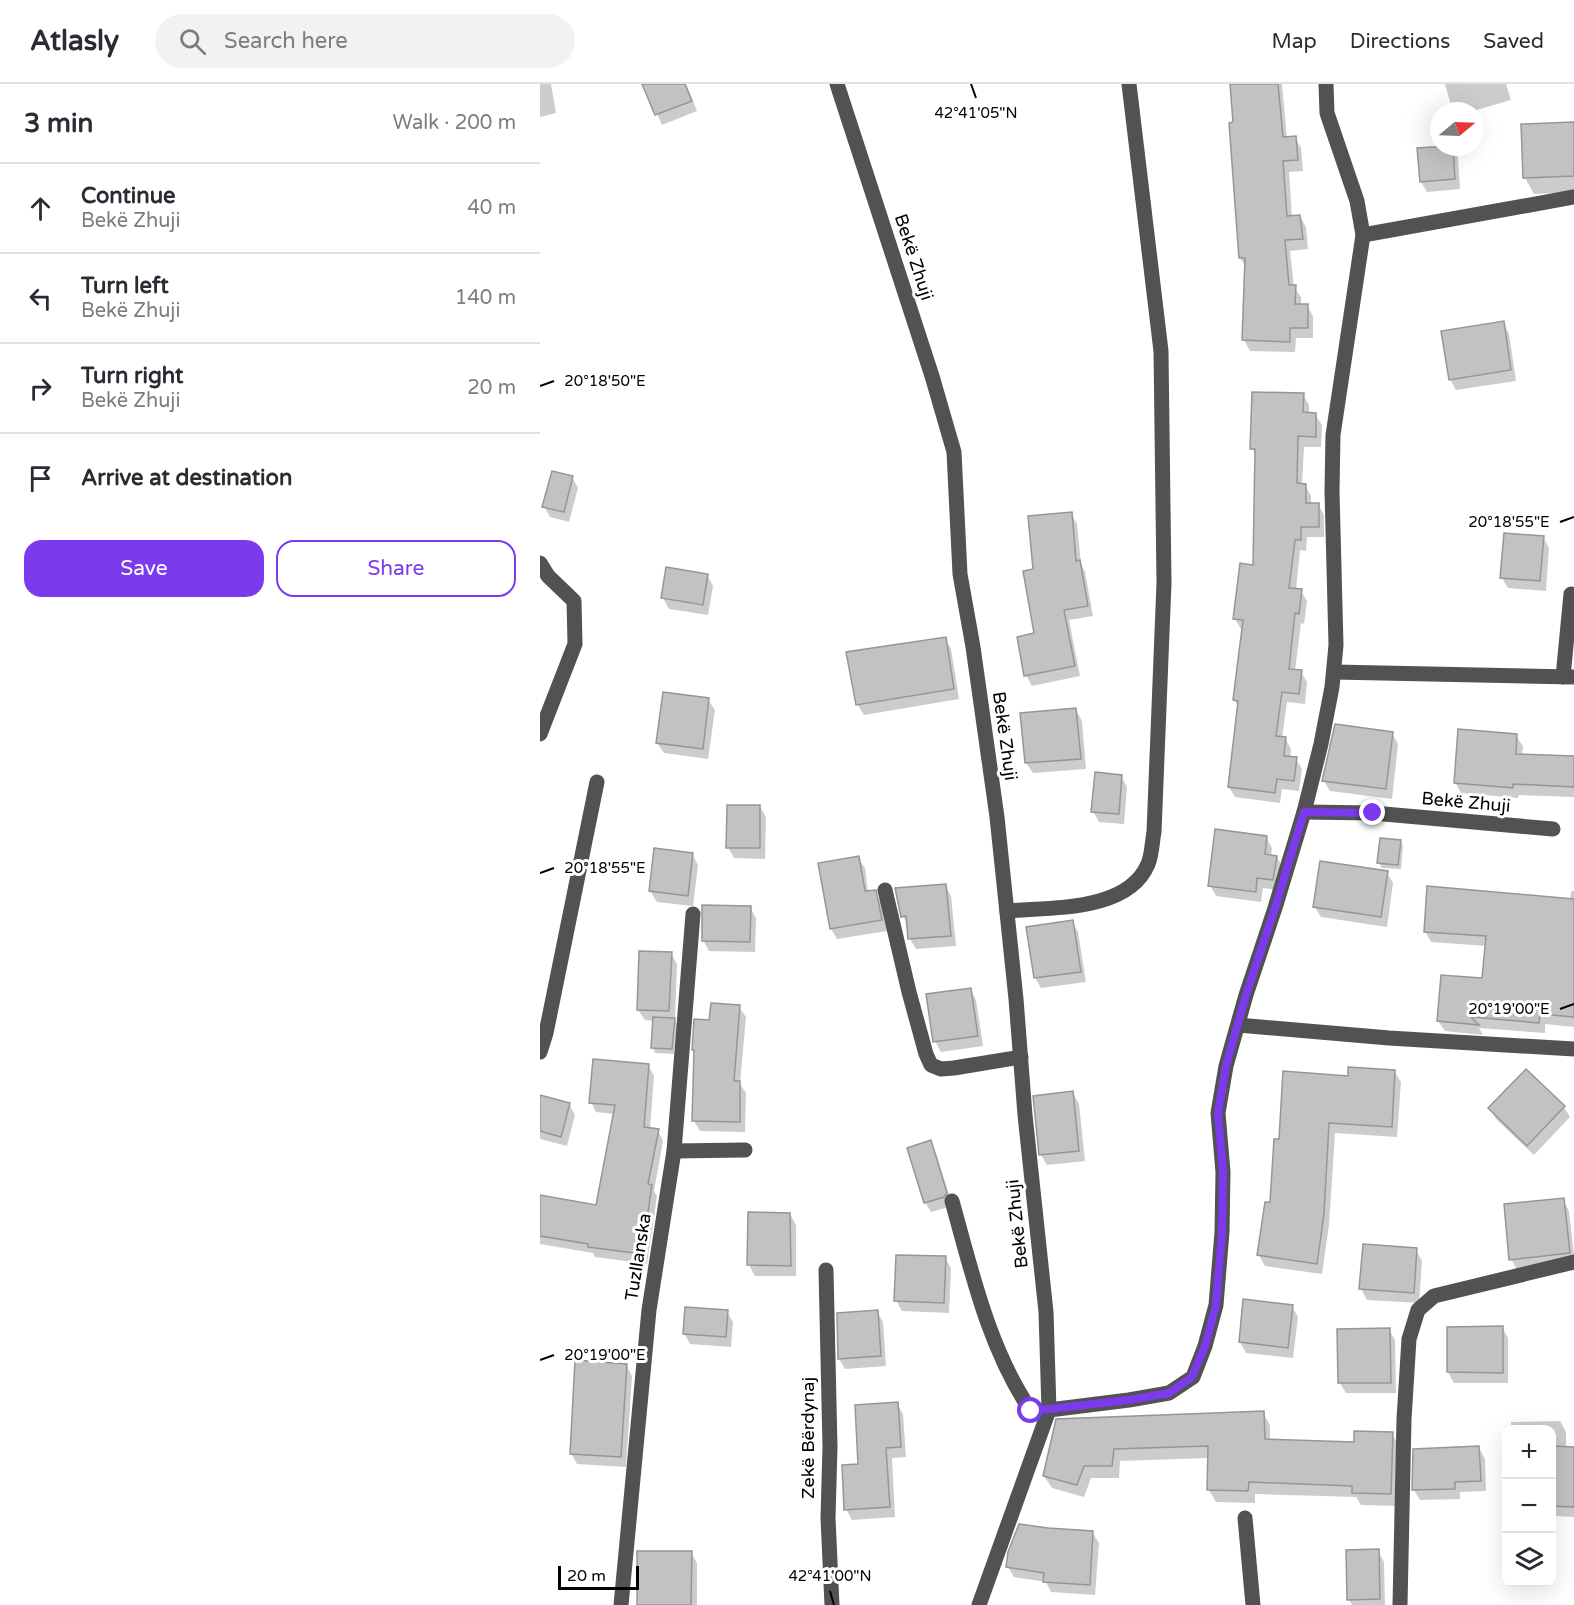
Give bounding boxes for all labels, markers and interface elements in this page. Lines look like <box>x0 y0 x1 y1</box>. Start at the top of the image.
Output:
search box <box>155 14 575 68</box>
text: Atlasly <box>30 24 119 58</box>
icon: search <box>176 25 209 58</box>
text: Search here <box>224 28 348 54</box>
text: Map <box>1271 29 1317 54</box>
text: Directions <box>1350 29 1450 54</box>
text: Saved <box>1483 29 1544 54</box>
north arrow <box>1430 102 1484 156</box>
text: 42°41'05"N <box>934 104 1018 122</box>
text: 3 min <box>24 108 93 139</box>
text: Walk · 200 m <box>393 111 516 135</box>
text: Continue <box>81 183 176 209</box>
icon: ahead <box>24 192 57 225</box>
text: 40 m <box>467 196 516 220</box>
text: Bekë Zhuji <box>81 209 180 233</box>
street label: Bekë Zhuji <box>890 211 938 303</box>
text: Turn left <box>81 273 169 299</box>
icon: left <box>24 282 57 315</box>
text: 140 m <box>455 286 516 310</box>
text: Bekë Zhuji <box>81 299 180 323</box>
text: Turn right <box>81 363 183 389</box>
icon: right <box>24 372 57 405</box>
text: 20°18'50"E <box>564 372 646 390</box>
text: 20 m <box>467 376 516 400</box>
text: Bekë Zhuji <box>81 389 180 413</box>
icon: arrive <box>24 462 57 495</box>
text: Arrive at destination <box>81 465 292 491</box>
text: 20°18'55"E <box>1468 513 1550 531</box>
button: Save <box>24 540 264 597</box>
button: Share <box>276 540 516 597</box>
street label: Bekë Zhuji <box>988 690 1022 782</box>
street label: Bekë Zhuji <box>1420 787 1512 817</box>
route end <box>1359 799 1385 825</box>
text: 20°18'55"E <box>564 859 646 877</box>
text: 20°19'00"E <box>1468 1000 1550 1018</box>
street label: Bekë Zhuji <box>1001 1178 1033 1270</box>
street label: Tuzllanska <box>620 1212 656 1302</box>
text: 20°19'00"E <box>564 1346 646 1364</box>
street label: Zekë Bërdynaj <box>797 1377 819 1499</box>
route start <box>1017 1397 1043 1423</box>
map controls <box>1502 1425 1556 1587</box>
button: + <box>1502 1425 1556 1479</box>
button: − <box>1502 1479 1556 1533</box>
button: layers <box>1502 1533 1556 1587</box>
scale bar <box>558 1563 639 1590</box>
text: 20 m <box>567 1566 606 1586</box>
text: 42°41'00"N <box>788 1567 872 1585</box>

